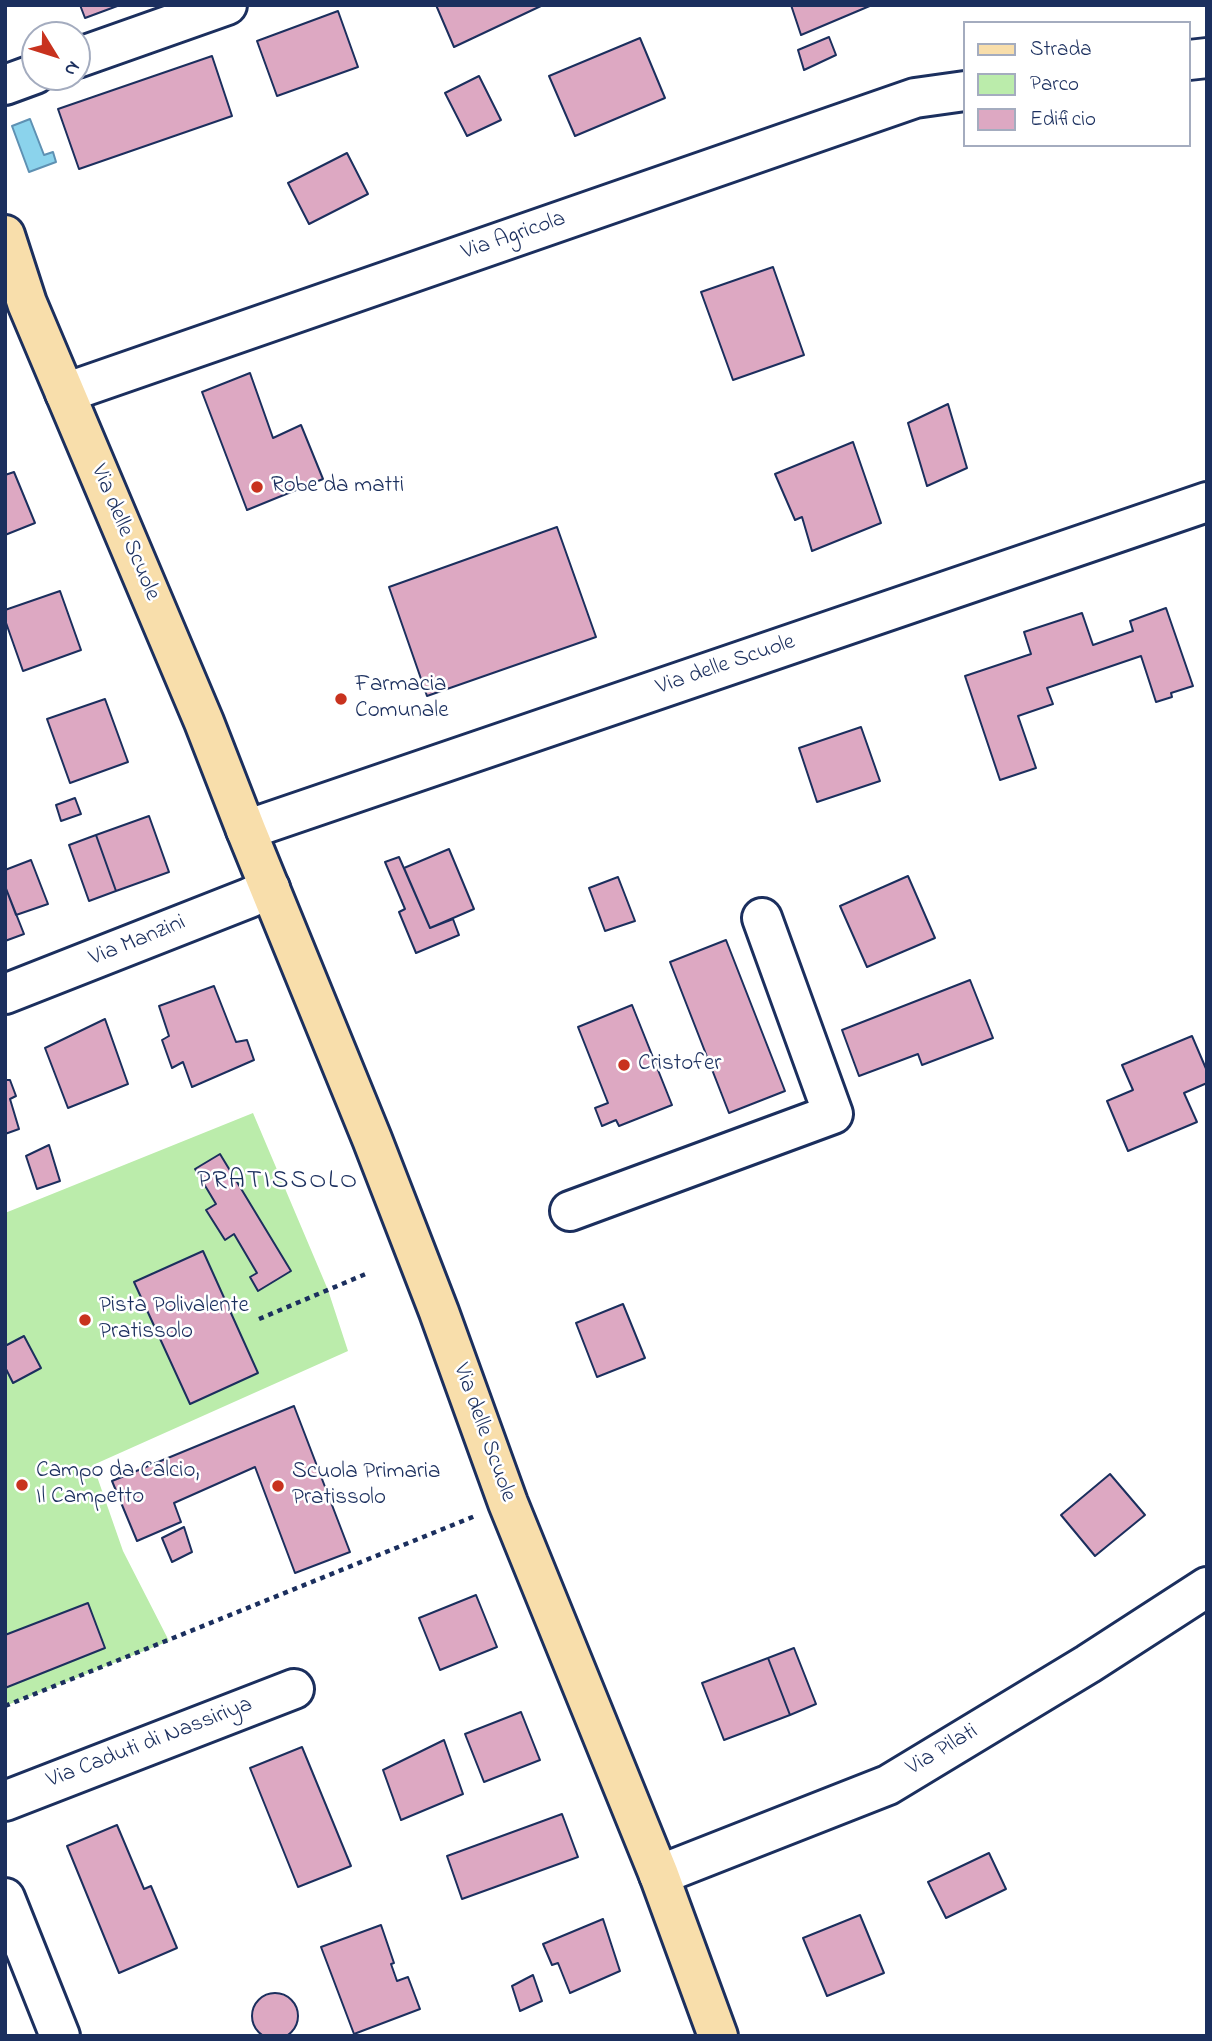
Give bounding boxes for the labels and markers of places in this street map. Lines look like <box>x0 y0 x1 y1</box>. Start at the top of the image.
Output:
place label: Robe da matti <box>271 473 404 501</box>
marker: Robe da matti <box>249 479 265 495</box>
place label: Farmacia Comunale <box>355 672 448 726</box>
marker: Farmacia Comunale <box>333 691 349 707</box>
place label: Cristofer <box>638 1051 721 1079</box>
marker: Cristofer <box>616 1057 632 1073</box>
place label: Pista Polivalente Pratissolo <box>99 1293 249 1347</box>
marker: Pista Polivalente Pratissolo <box>77 1312 93 1328</box>
place label: Campo da Calcio, Il Campetto <box>36 1458 199 1512</box>
place label: Scuola Primaria Pratissolo <box>292 1459 441 1513</box>
marker: Campo da Calcio, Il Campetto <box>14 1477 30 1493</box>
marker: Scuola Primaria Pratissolo <box>270 1478 286 1494</box>

